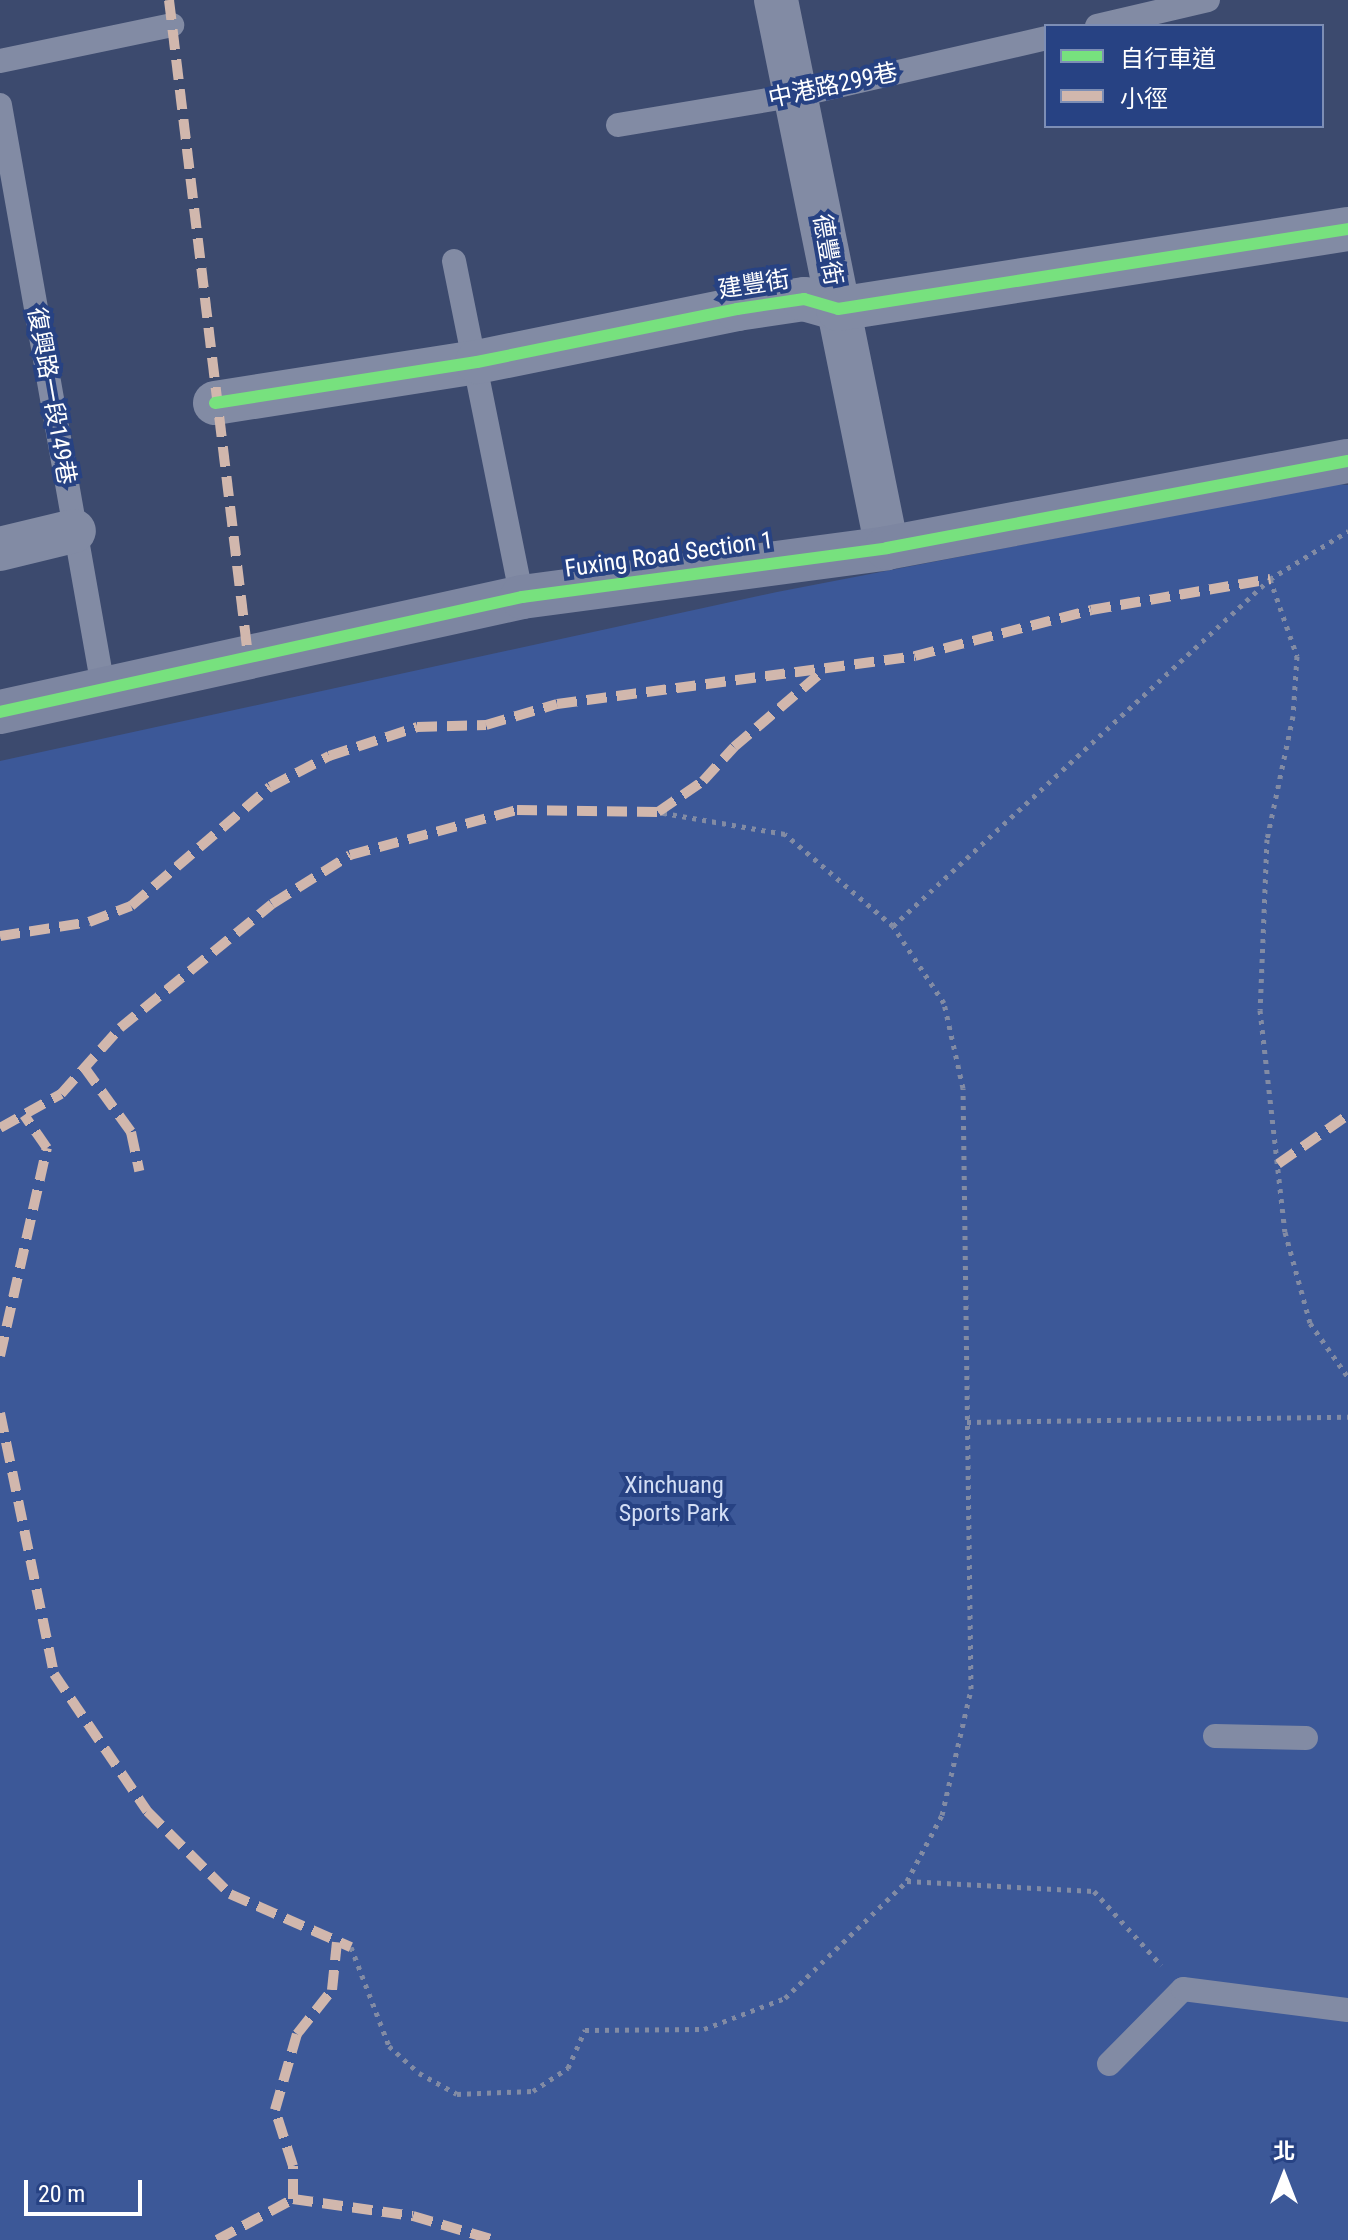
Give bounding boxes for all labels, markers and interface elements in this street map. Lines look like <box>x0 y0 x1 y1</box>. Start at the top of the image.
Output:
legend <box>1044 24 1324 128</box>
text: 自行車道 <box>1120 45 1216 73</box>
street label: 中港路299巷 <box>766 58 900 114</box>
text: 小徑 <box>1120 85 1168 113</box>
street label: 德豐街 <box>807 212 847 288</box>
street label: 建豐街 <box>716 265 792 305</box>
street label: 復興路一段149巷 <box>21 305 81 487</box>
street label: Fuxing Road Section 1 <box>563 526 775 584</box>
park label: Xinchuang Sports Park <box>619 1472 729 1528</box>
north arrow <box>1244 2136 1324 2216</box>
text: 北 <box>1273 2139 1295 2164</box>
scale bar <box>28 2164 146 2214</box>
text: 20 m <box>38 2180 85 2208</box>

